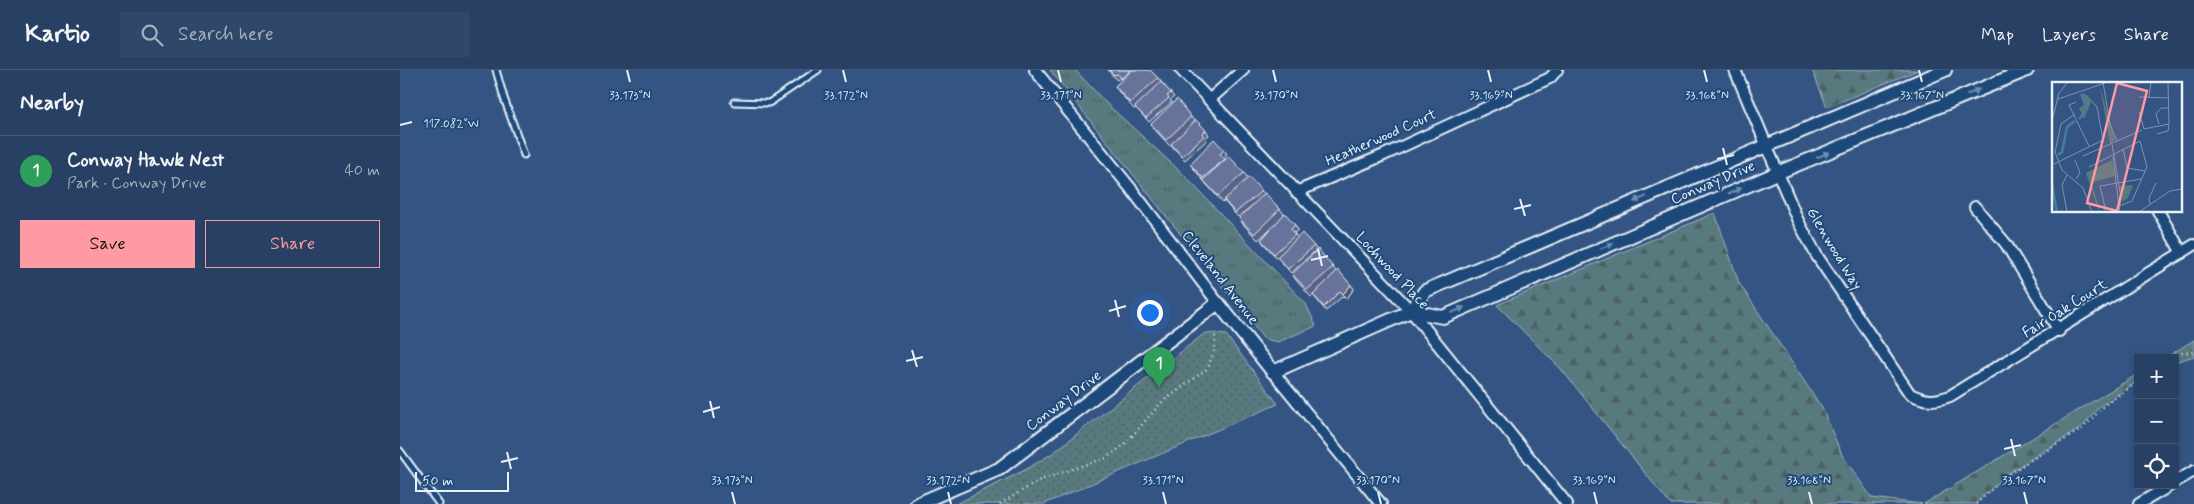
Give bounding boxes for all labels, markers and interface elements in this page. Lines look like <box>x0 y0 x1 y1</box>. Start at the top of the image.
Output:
search box <box>120 12 470 57</box>
text: Kartio <box>25 19 90 50</box>
icon: search <box>138 21 166 49</box>
text: Search here <box>178 22 274 47</box>
text: Map <box>1981 23 2014 47</box>
text: Layers <box>2042 23 2096 47</box>
text: Share <box>2124 23 2169 47</box>
inset map <box>2052 82 2182 212</box>
text: 33.173°N <box>609 88 651 104</box>
text: 33.172°N <box>824 88 868 104</box>
text: 33.171°N <box>1040 88 1082 104</box>
text: 33.170°N <box>1254 88 1298 104</box>
text: 33.169°N <box>1469 88 1513 104</box>
text: 33.168°N <box>1685 88 1729 104</box>
text: 33.167°N <box>1900 88 1944 104</box>
one-way arrow <box>1965 88 1980 96</box>
text: Nearby <box>20 89 84 117</box>
street label: Heatherwood Court <box>1322 105 1440 171</box>
text: 117.082°W <box>423 116 479 132</box>
text: Conway Hawk Nest <box>67 148 224 173</box>
one-way arrow <box>1816 151 1831 159</box>
street label: Conway Drive <box>1668 156 1758 210</box>
text: 1 <box>32 160 40 181</box>
text: 40 m <box>344 160 380 181</box>
text: Park · Conway Drive <box>67 173 207 194</box>
one-way arrow <box>1728 187 1742 195</box>
one-way arrow <box>1633 195 1647 203</box>
street label: Glenwood Way <box>1801 204 1867 294</box>
button: Save <box>20 220 195 268</box>
button: Share <box>205 220 380 268</box>
street label: Cleveland Avenue <box>1177 227 1263 329</box>
street label: Lochwood Place <box>1351 228 1433 314</box>
one-way arrow <box>1600 241 1614 249</box>
street label: Fair Oak Court <box>2019 275 2112 343</box>
your location <box>1137 300 1163 326</box>
one-way arrow <box>1451 306 1465 314</box>
pin: 1 <box>1143 347 1175 388</box>
map controls <box>2134 354 2179 489</box>
button: + <box>2134 354 2179 399</box>
street label: Conway Drive <box>1022 366 1106 436</box>
button: − <box>2134 399 2179 444</box>
button: locate <box>2134 444 2179 489</box>
scale bar <box>415 469 509 492</box>
text: 50 m <box>422 472 453 490</box>
text: 33.173°N <box>711 473 753 489</box>
text: 33.172°N <box>926 473 970 489</box>
text: 33.171°N <box>1142 473 1184 489</box>
text: 33.170°N <box>1356 473 1400 489</box>
text: 33.169°N <box>1572 473 1616 489</box>
text: 33.168°N <box>1787 473 1831 489</box>
text: 33.167°N <box>2002 473 2046 489</box>

